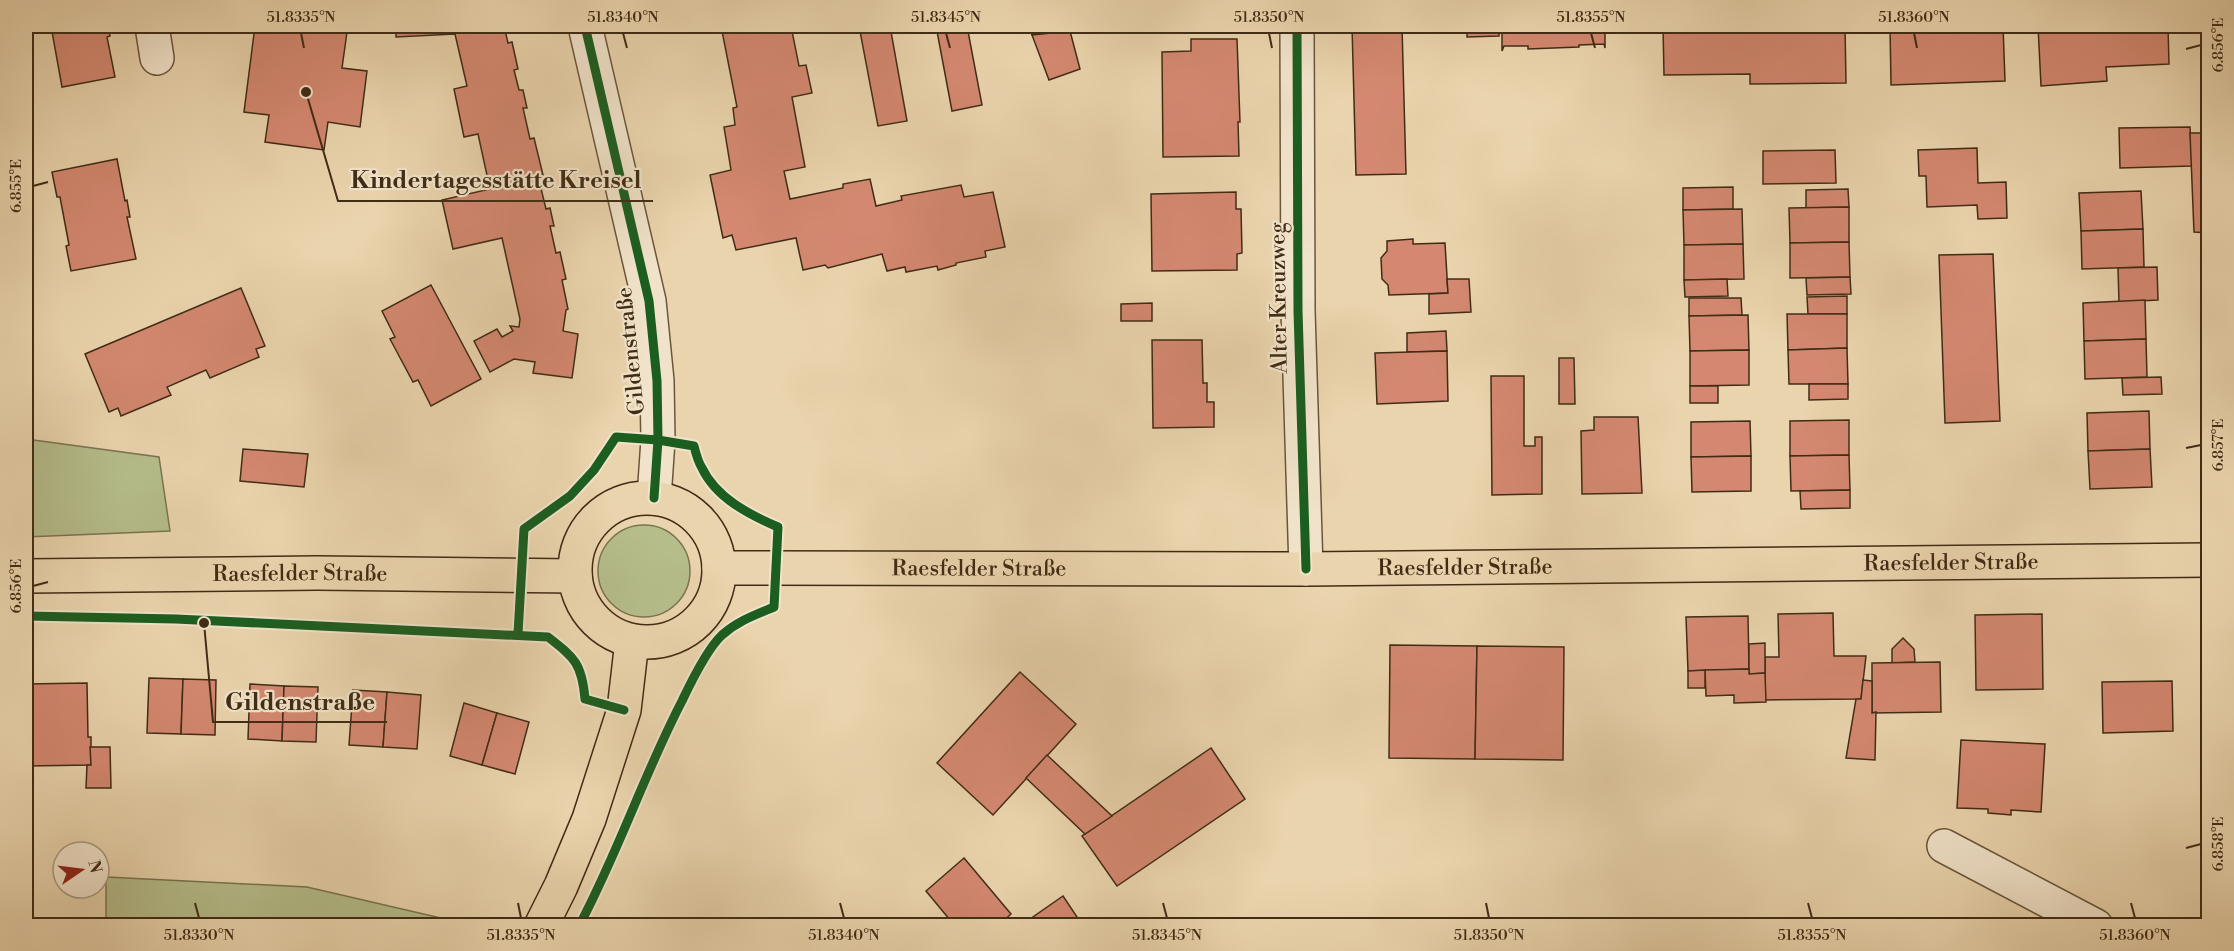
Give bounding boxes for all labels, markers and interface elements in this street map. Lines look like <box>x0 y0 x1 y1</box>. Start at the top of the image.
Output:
text: 51.8335°N <box>267 8 336 27</box>
text: 51.8340°N <box>587 8 659 27</box>
text: 51.8345°N <box>911 8 981 27</box>
text: 51.8350°N <box>1234 8 1304 27</box>
text: 51.8355°N <box>1557 8 1625 27</box>
text: 51.8360°N <box>1878 8 1950 27</box>
text: 6.856°E <box>2209 18 2228 72</box>
text: 6.855°E <box>7 159 26 213</box>
callout: Kindertagesstätte Kreisel <box>338 159 653 201</box>
text: Kindertagesstätte Kreisel <box>351 166 642 196</box>
street label: Alter Kreuzweg <box>1264 221 1294 375</box>
street label: Gildenstraße <box>611 286 651 416</box>
text: 6.857°E <box>2209 419 2228 471</box>
street label: Raesfelder Straße <box>1863 548 2039 577</box>
street label: Raesfelder Straße <box>1377 553 1553 582</box>
street label: Raesfelder Straße <box>891 555 1067 582</box>
text: 6.856°E <box>7 559 26 613</box>
street label: Raesfelder Straße <box>212 559 388 588</box>
callout: Gildenstraße <box>213 680 387 722</box>
text: Gildenstraße <box>225 688 375 718</box>
text: 6.858°E <box>2209 817 2228 871</box>
north arrow <box>51 840 111 900</box>
text: N <box>83 858 106 876</box>
text: 51.8330°N <box>164 926 234 945</box>
text: 51.8335°N <box>487 926 556 945</box>
text: 51.8340°N <box>808 926 880 945</box>
text: 51.8345°N <box>1132 926 1202 945</box>
text: 51.8350°N <box>1454 926 1524 945</box>
text: 51.8355°N <box>1778 926 1846 945</box>
text: 51.8360°N <box>2099 926 2171 945</box>

